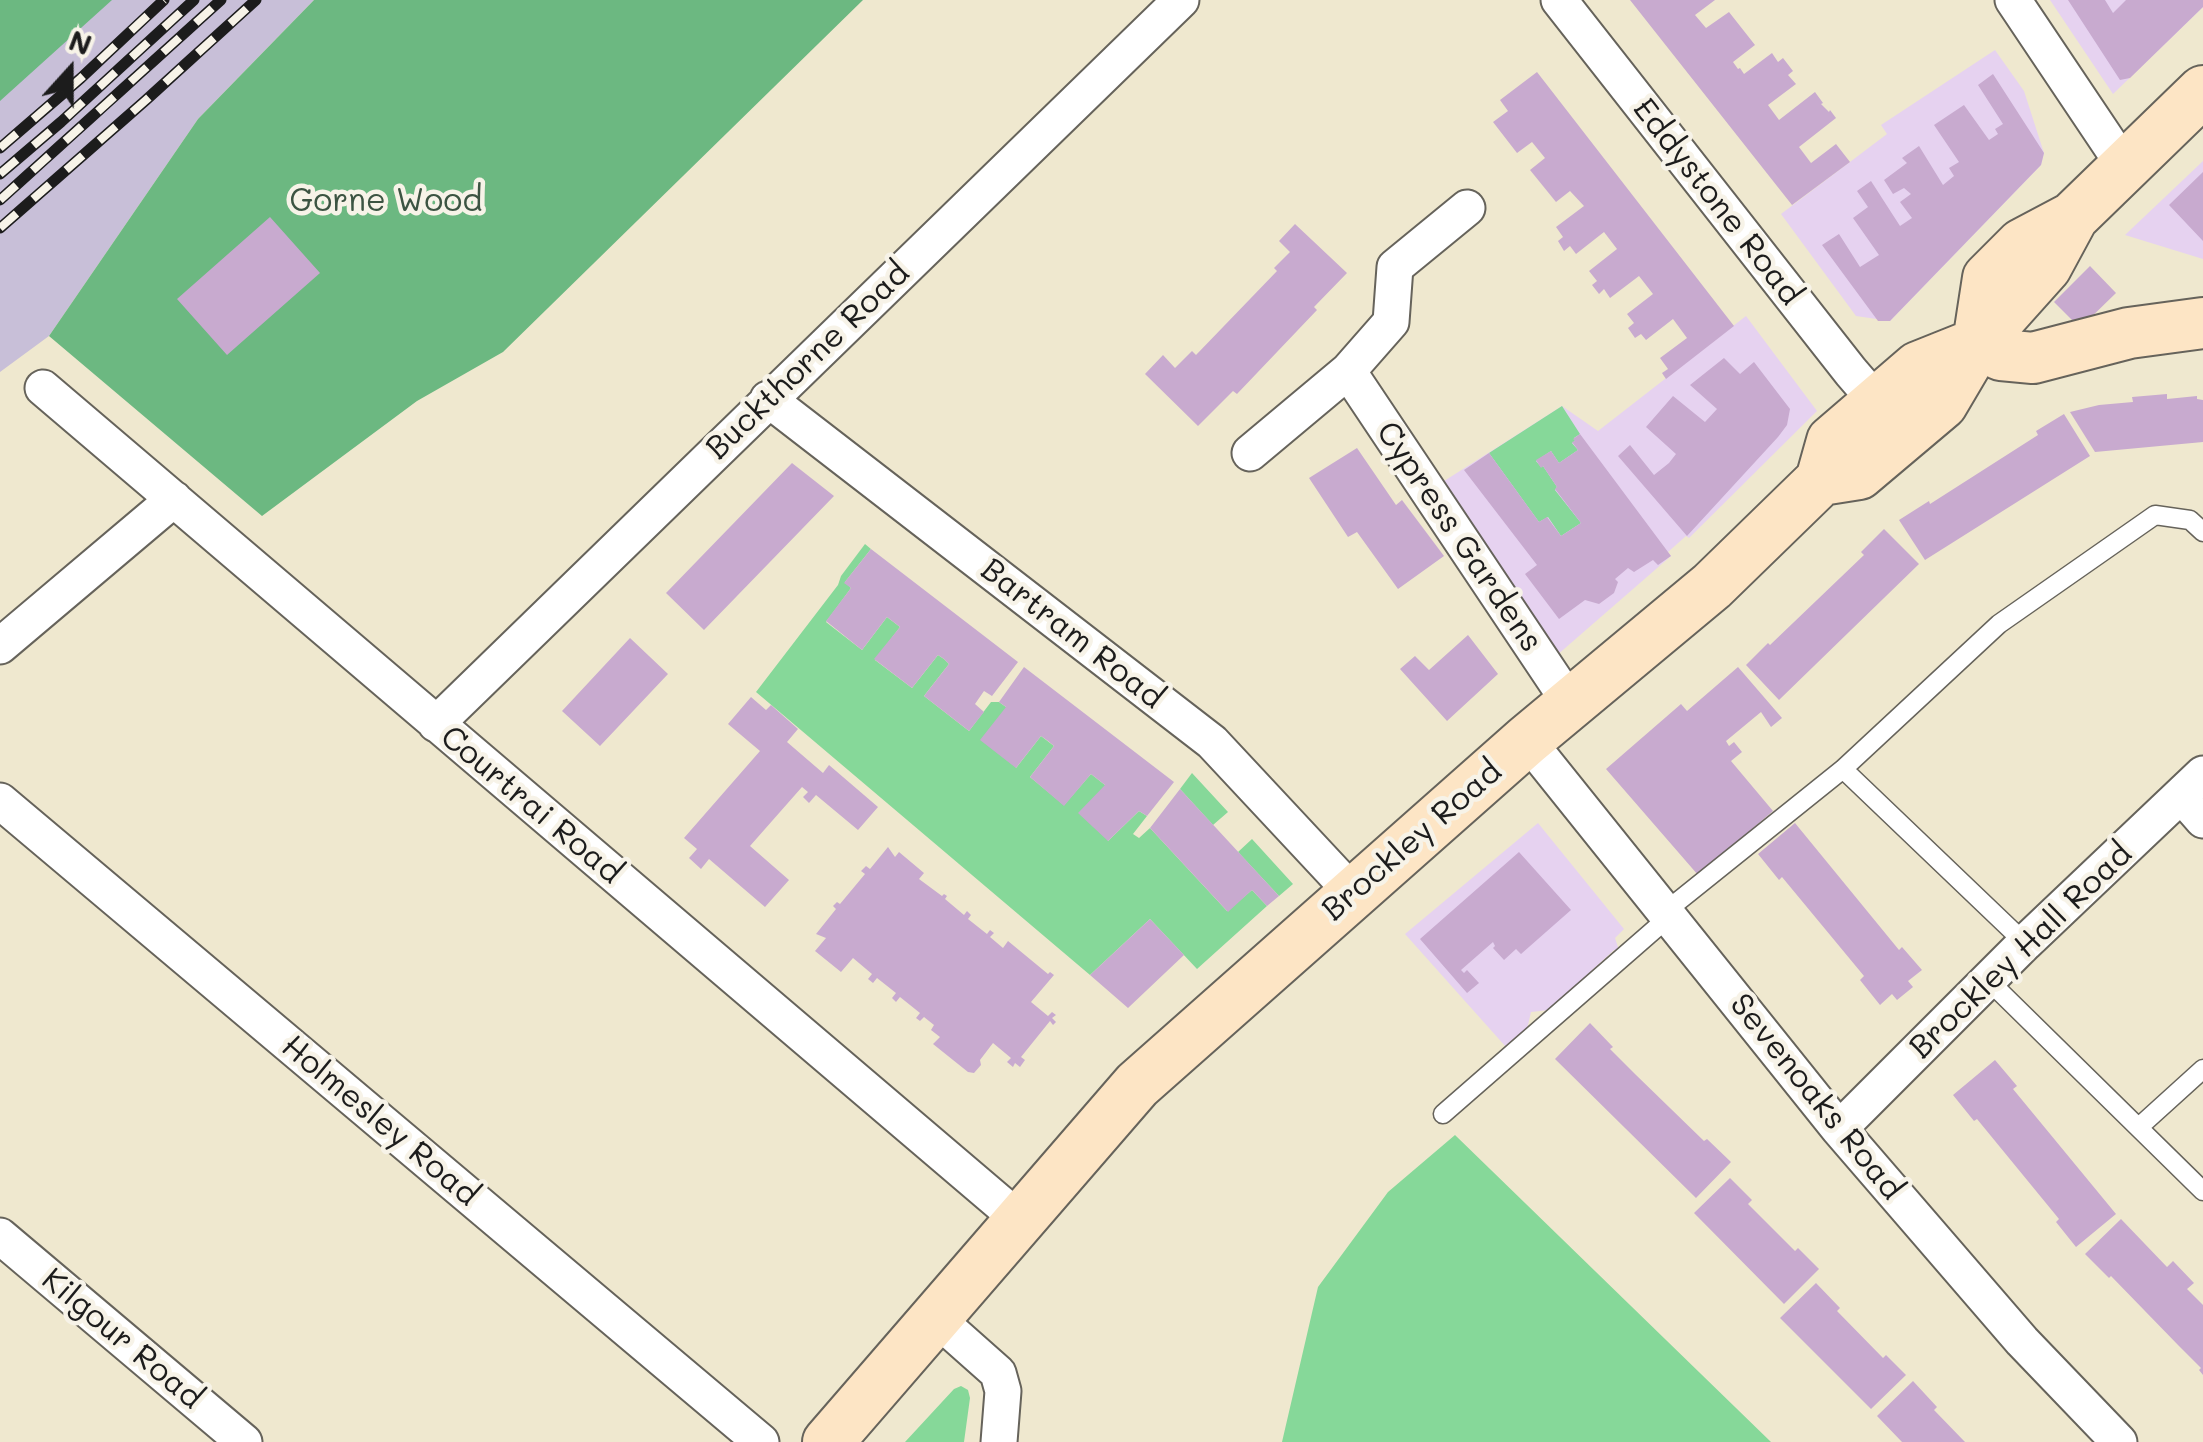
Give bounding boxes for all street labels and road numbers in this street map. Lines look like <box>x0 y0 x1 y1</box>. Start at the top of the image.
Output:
street label: Eddystone Road <box>1624 91 1810 313</box>
street label: Buckthorne Road <box>698 254 918 468</box>
street label: Cypress Gardens <box>1368 415 1550 659</box>
street label: Bartram Road <box>973 551 1171 717</box>
street label: Courtrai Road <box>432 718 630 892</box>
street label: Brockley Road <box>1314 753 1510 929</box>
street label: Brockley Hall Road <box>1902 835 2140 1067</box>
street label: Sevenoaks Road <box>1721 986 1911 1208</box>
street label: Holmesley Road <box>274 1027 486 1215</box>
street label: Kilgour Road <box>34 1261 210 1417</box>

